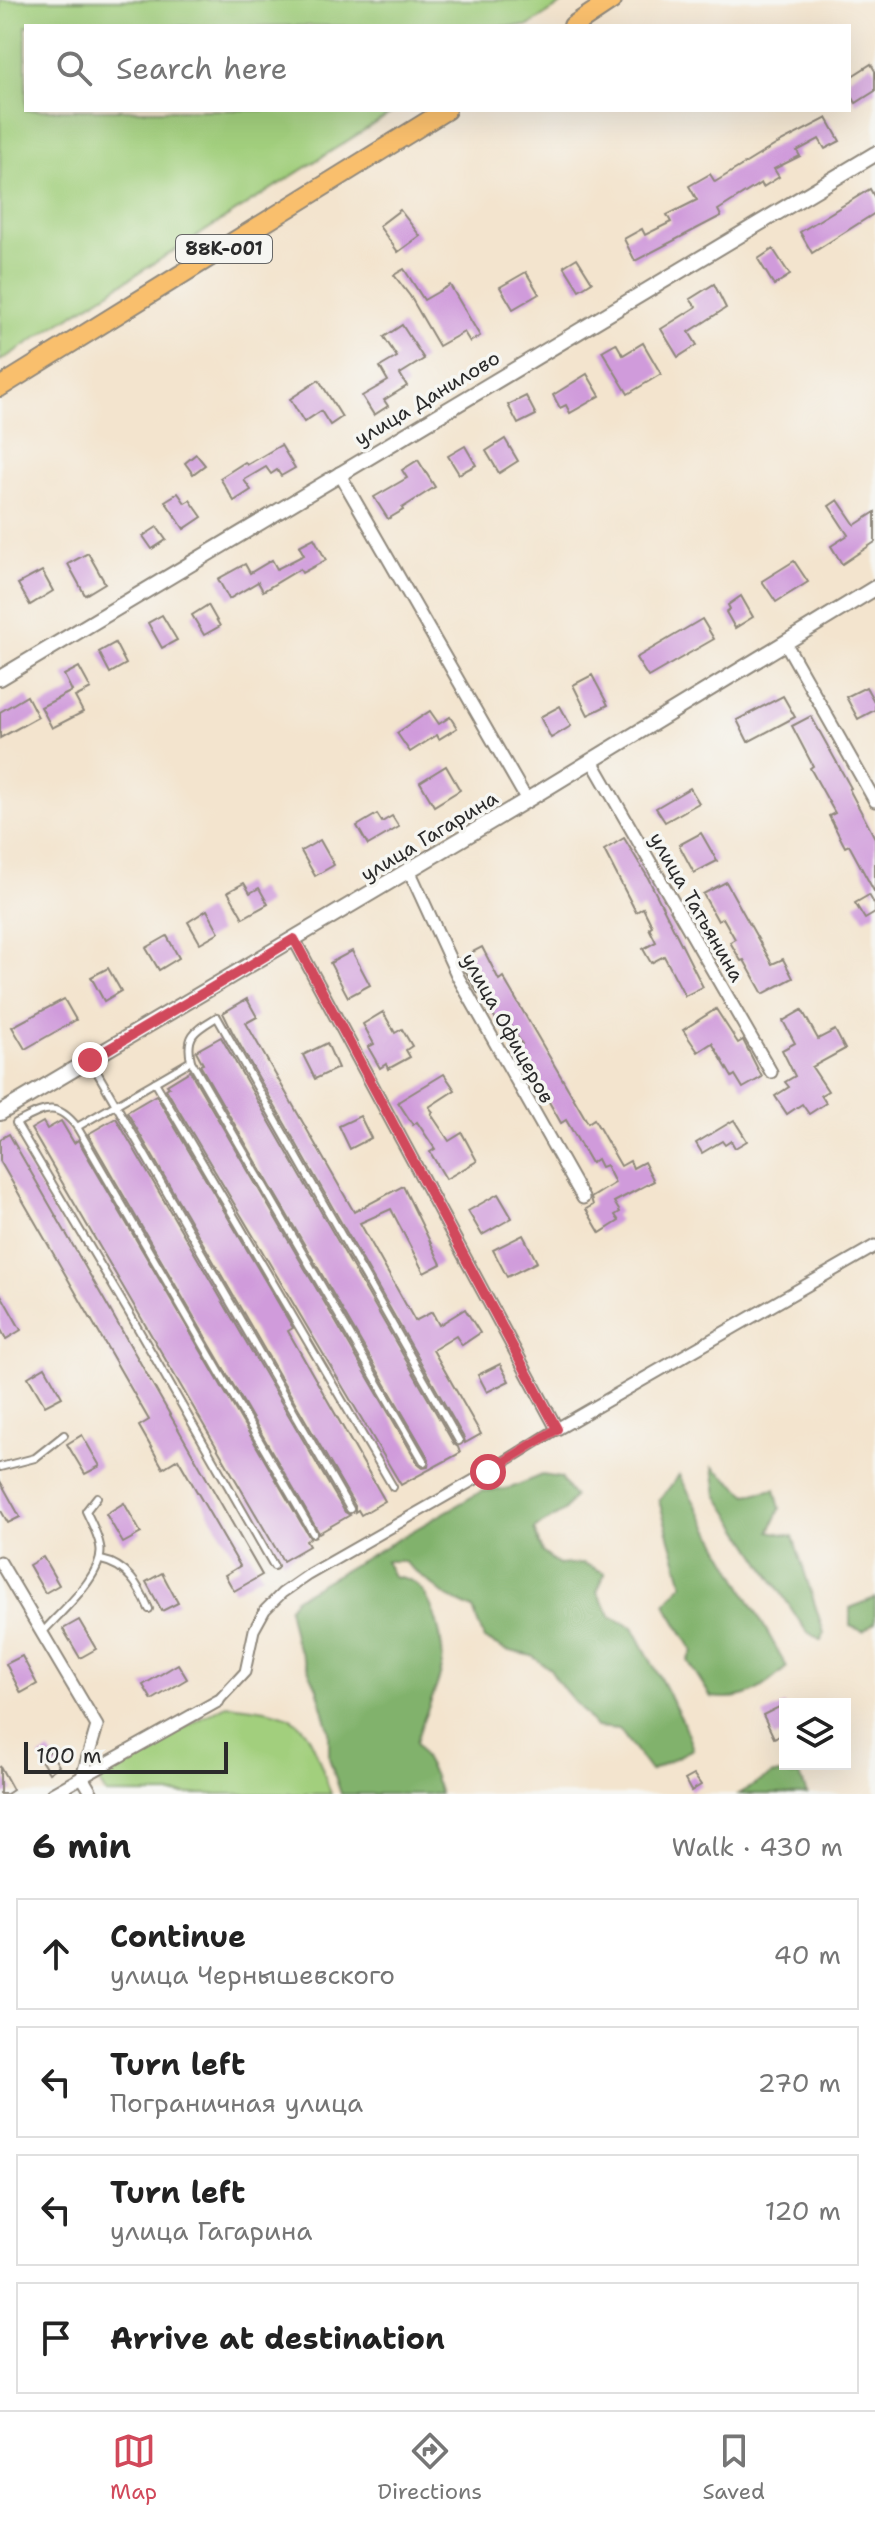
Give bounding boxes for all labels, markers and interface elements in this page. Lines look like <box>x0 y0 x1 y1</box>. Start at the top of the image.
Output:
search box <box>24 24 851 112</box>
icon: search <box>52 46 96 90</box>
text: Search here <box>116 48 287 89</box>
road number: 88К-001 <box>176 235 272 263</box>
street label: улица Данилово <box>350 344 504 452</box>
street label: улица Гагарина <box>356 784 503 887</box>
street label: улица Татьянина <box>644 827 751 987</box>
street label: улица Офицеров <box>456 948 560 1108</box>
route end <box>72 1042 108 1078</box>
route start <box>470 1454 506 1490</box>
map controls <box>779 1698 851 1770</box>
button: layers <box>779 1698 851 1770</box>
scale bar <box>24 1738 228 1774</box>
text: 100 m <box>36 1741 102 1770</box>
text: 6 min <box>32 1823 131 1869</box>
text: Walk · 430 m <box>671 1829 843 1864</box>
text: Continue <box>110 1916 246 1957</box>
icon: ahead <box>34 1932 78 1976</box>
text: 40 m <box>774 1937 841 1972</box>
text: улица Чернышевского <box>110 1957 395 1992</box>
text: Turn left <box>110 2044 245 2085</box>
icon: left <box>34 2060 78 2104</box>
text: 270 m <box>758 2065 841 2100</box>
text: Пограничная улица <box>110 2085 363 2120</box>
text: Turn left <box>110 2172 245 2213</box>
icon: left <box>34 2188 78 2232</box>
text: 120 m <box>765 2193 841 2228</box>
text: улица Гагарина <box>110 2213 312 2248</box>
icon: arrive <box>34 2316 78 2360</box>
text: Arrive at destination <box>110 2318 445 2359</box>
tab: Map <box>110 2429 157 2506</box>
tab: Directions <box>377 2429 482 2506</box>
tab: Saved <box>702 2429 765 2506</box>

